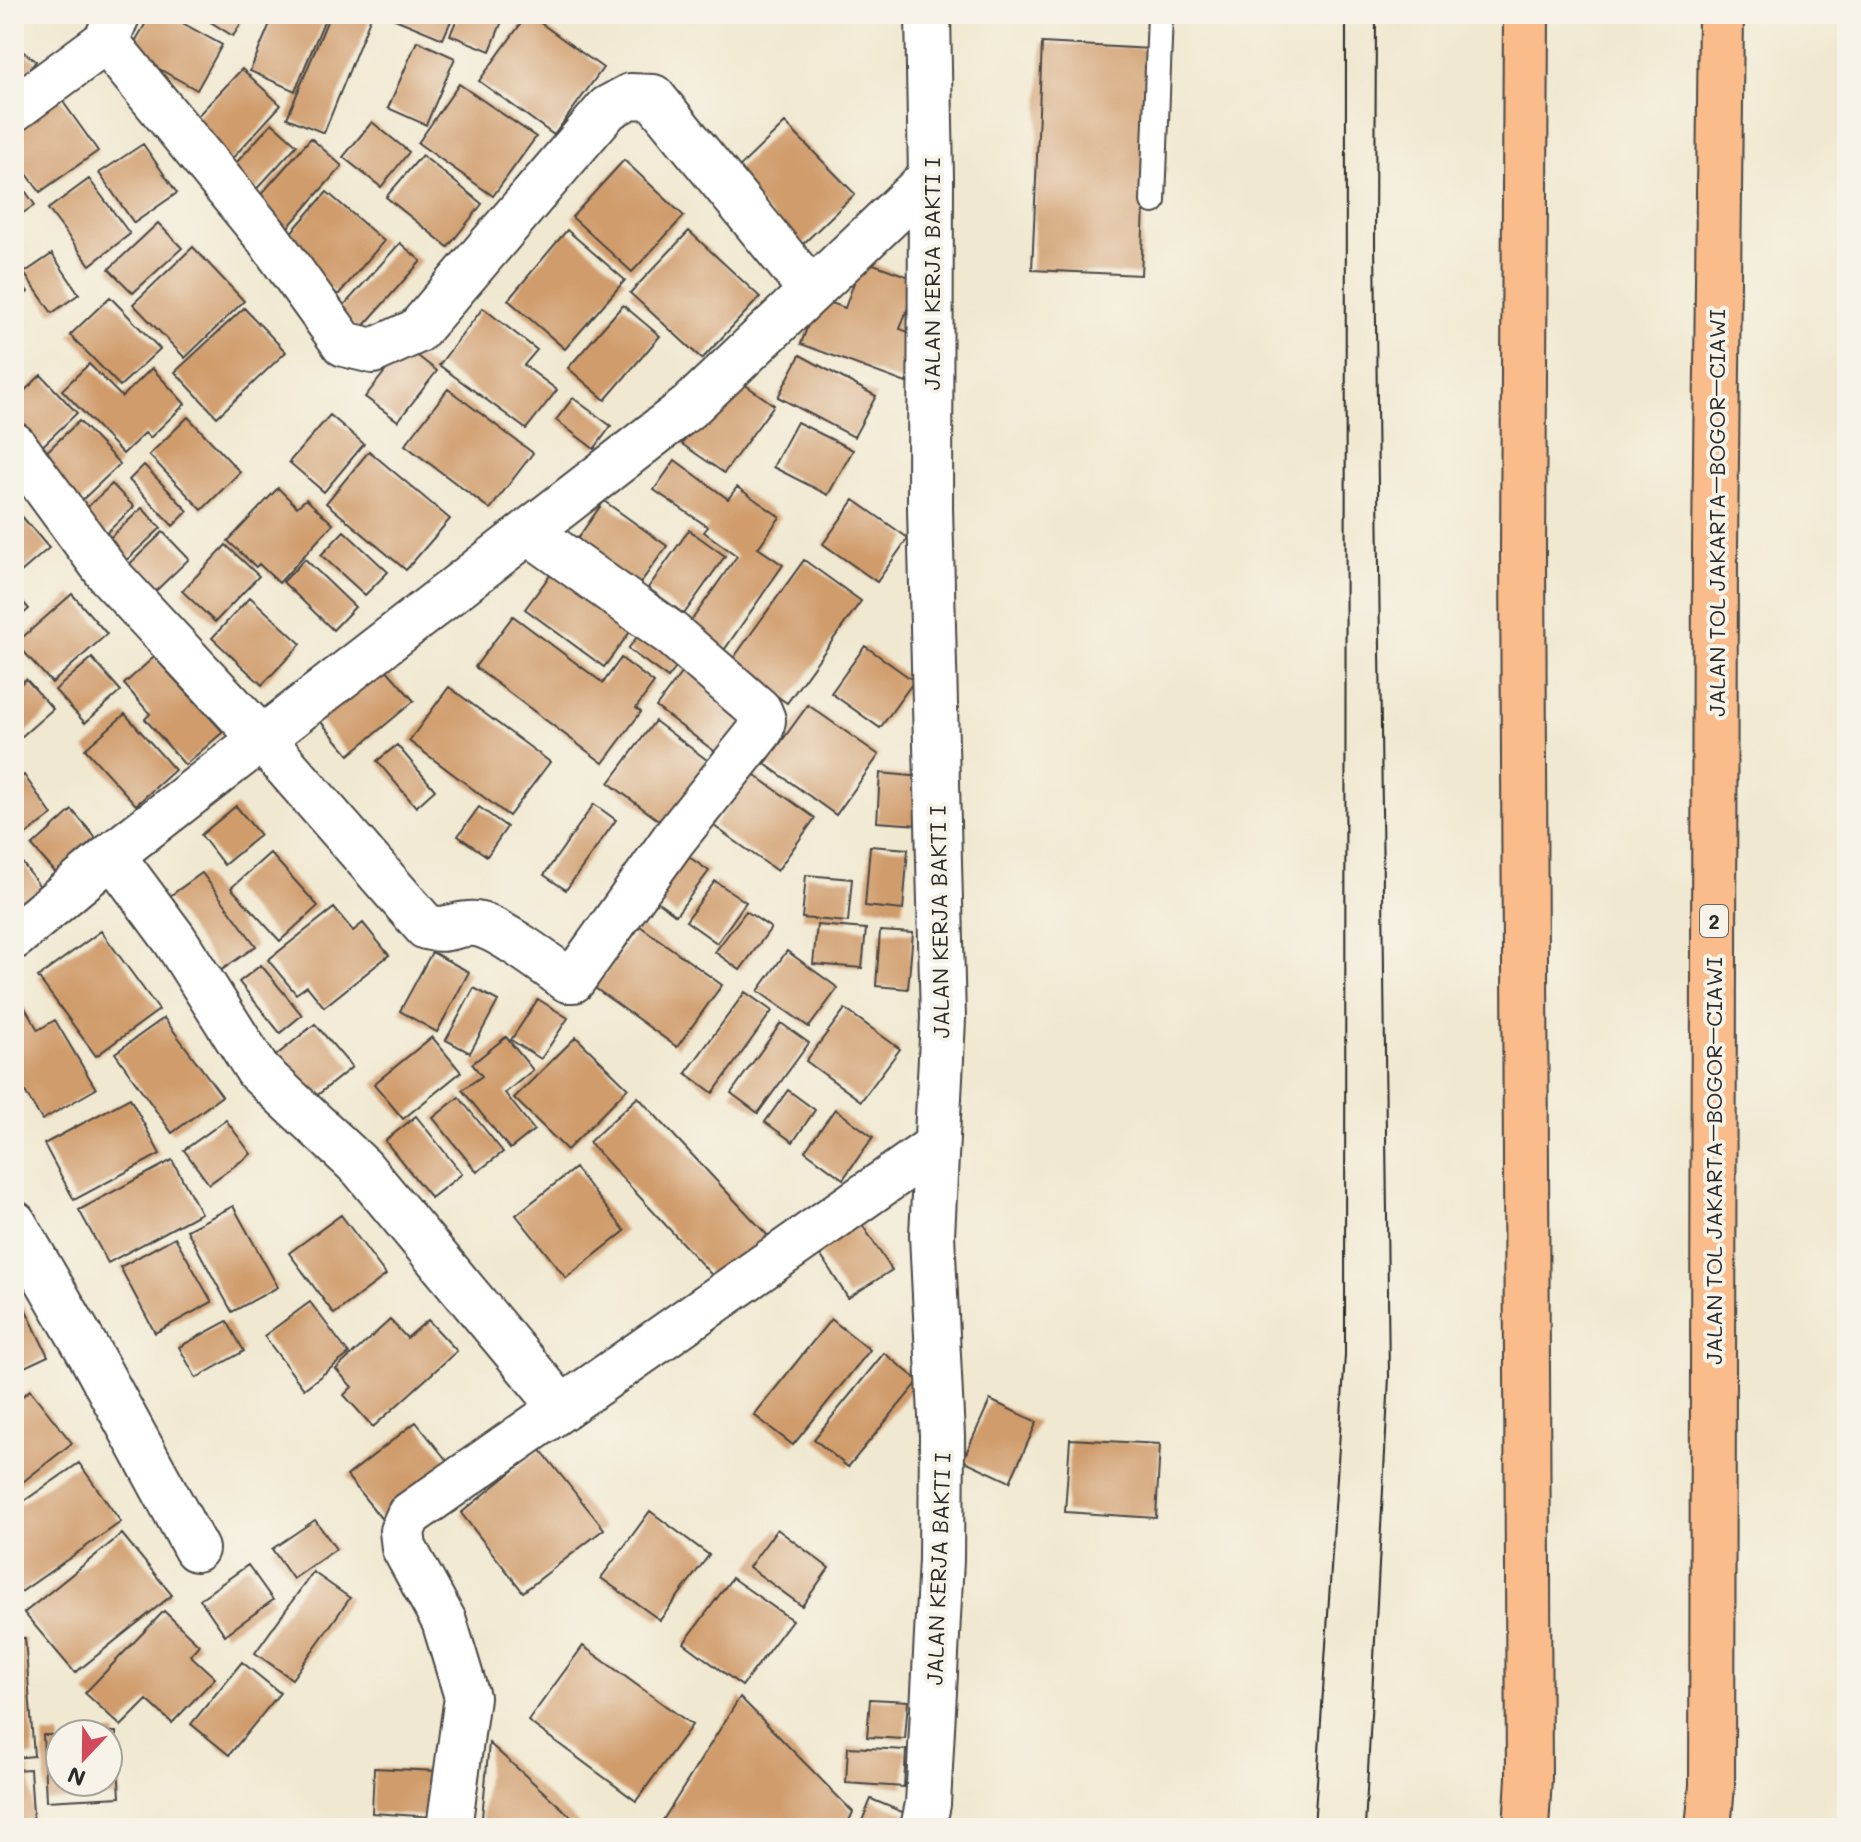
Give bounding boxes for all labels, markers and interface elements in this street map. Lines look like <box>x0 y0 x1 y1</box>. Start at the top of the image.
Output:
street label: JALAN KERJA BAKTI I <box>917 158 946 390</box>
street label: JALAN TOL JAKARTA–BOGOR–CIAWI <box>1702 309 1731 717</box>
street label: JALAN KERJA BAKTI I <box>922 805 956 1039</box>
road number: 2 <box>1700 905 1728 937</box>
street label: JALAN TOL JAKARTA–BOGOR–CIAWI <box>1699 957 1728 1365</box>
street label: JALAN KERJA BAKTI I <box>919 1452 957 1686</box>
north arrow <box>44 1718 124 1798</box>
text: N <box>63 1760 89 1794</box>

